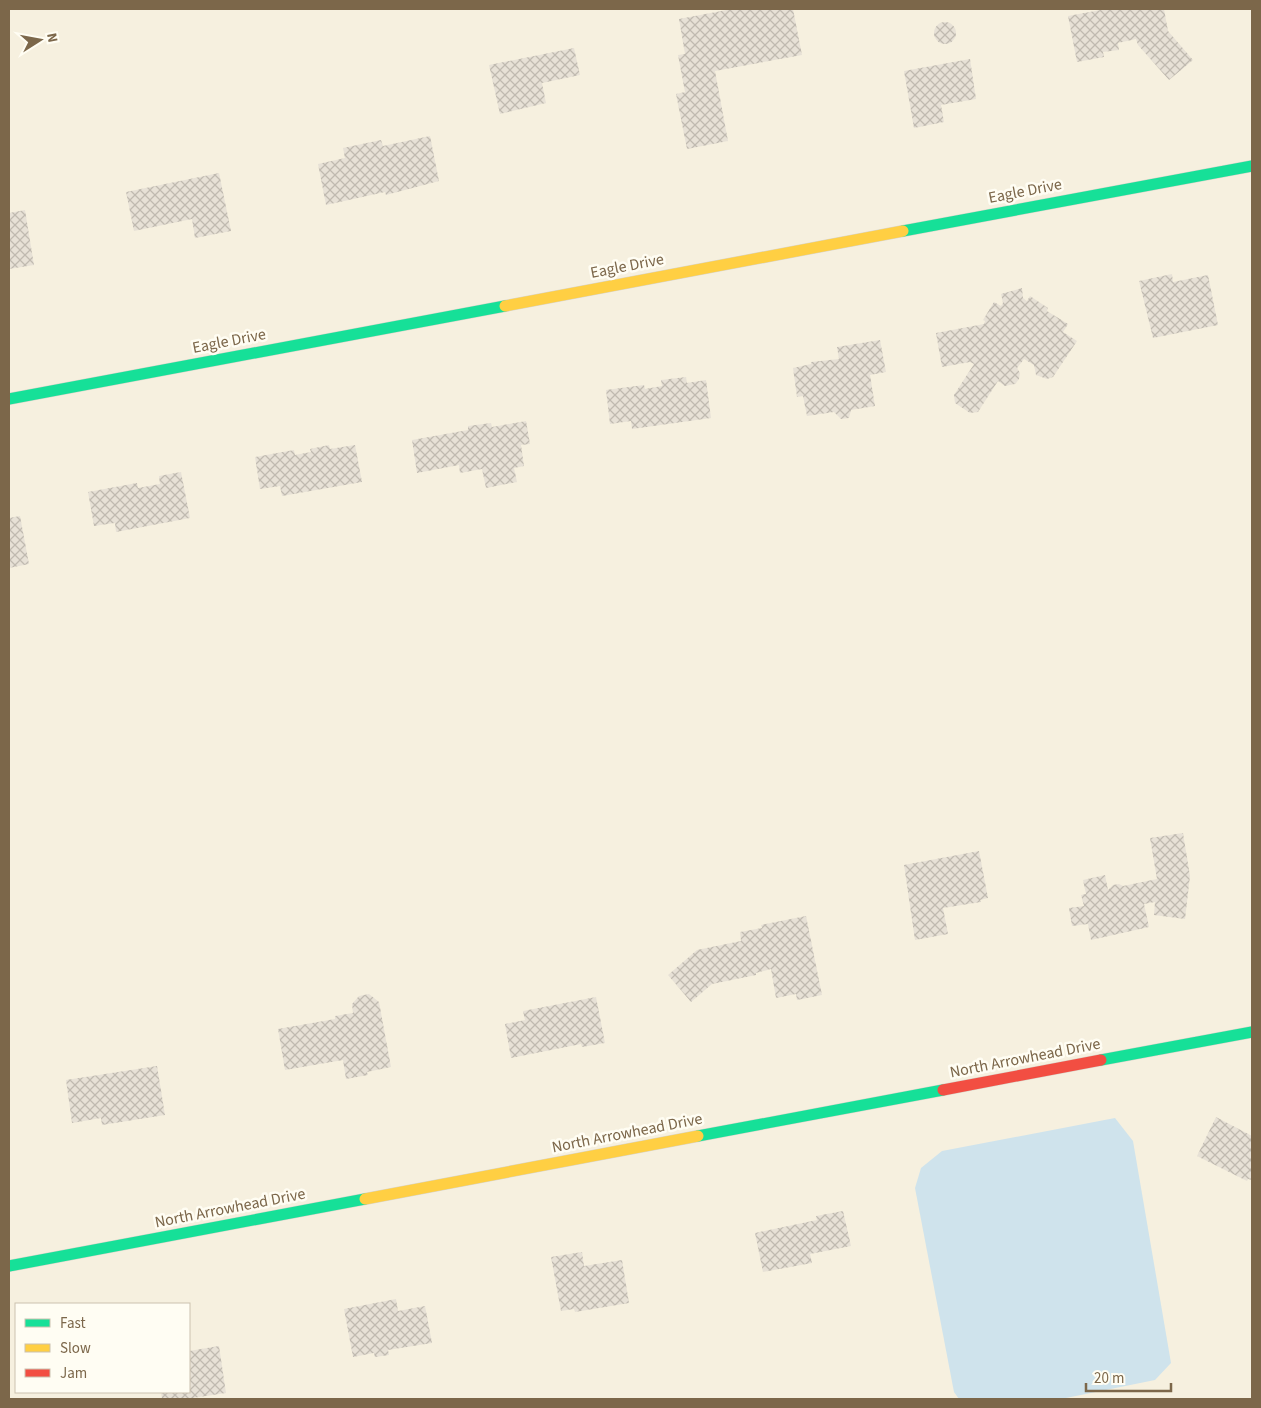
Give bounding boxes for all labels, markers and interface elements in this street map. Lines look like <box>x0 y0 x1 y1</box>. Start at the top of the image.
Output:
north arrow <box>15 15 65 65</box>
text: N <box>41 31 62 44</box>
street label: Eagle Drive <box>986 173 1064 209</box>
street label: Eagle Drive <box>588 248 666 284</box>
street label: Eagle Drive <box>190 323 268 359</box>
street label: North Arrowhead Drive <box>948 1033 1102 1083</box>
street label: North Arrowhead Drive <box>550 1108 704 1158</box>
street label: North Arrowhead Drive <box>153 1183 307 1233</box>
legend <box>15 1303 190 1393</box>
text: Fast <box>60 1313 86 1334</box>
text: Slow <box>60 1338 91 1359</box>
scale bar <box>1086 1360 1171 1392</box>
text: Jam <box>60 1363 87 1384</box>
text: 20 m <box>1094 1368 1124 1389</box>

